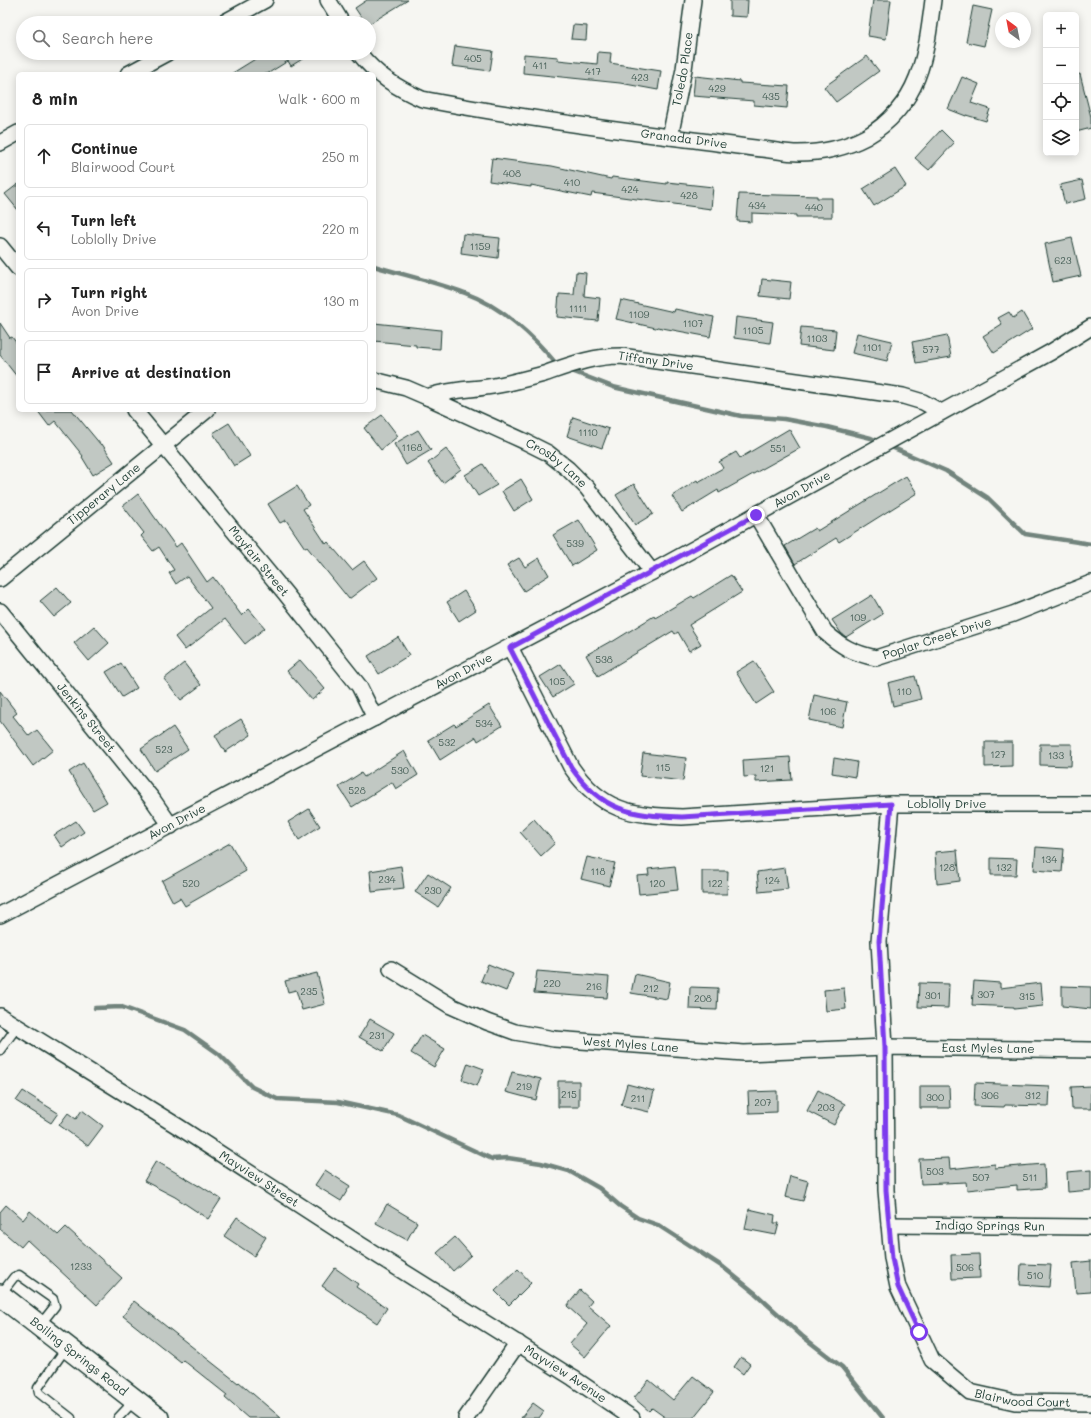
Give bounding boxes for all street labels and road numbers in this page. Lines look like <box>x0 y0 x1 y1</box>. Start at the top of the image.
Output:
street label: Toledo Place <box>668 31 696 108</box>
street label: Granada Drive <box>640 124 729 151</box>
street label: Tiffany Drive <box>617 347 695 373</box>
street label: Crosby Lane <box>523 434 591 491</box>
street label: Tipperary Lane <box>63 459 143 528</box>
street label: Avon Drive <box>770 466 833 511</box>
street label: Mayfair Street <box>226 522 293 599</box>
street label: Poplar Creek Drive <box>880 612 993 662</box>
street label: Avon Drive <box>432 648 495 692</box>
street label: Jenkins Street <box>54 679 120 755</box>
street label: Loblolly Drive <box>907 795 986 811</box>
street label: Avon Drive <box>145 799 208 843</box>
street label: West Myles Lane <box>582 1032 679 1055</box>
street label: East Myles Lane <box>941 1039 1035 1056</box>
street label: Mayview Street <box>217 1146 303 1210</box>
street label: Indigo Springs Run <box>935 1216 1045 1234</box>
street label: Boiling Springs Road <box>27 1313 132 1399</box>
street label: Mayview Avenue <box>521 1340 610 1406</box>
street label: Blairwood Court <box>973 1384 1070 1410</box>

